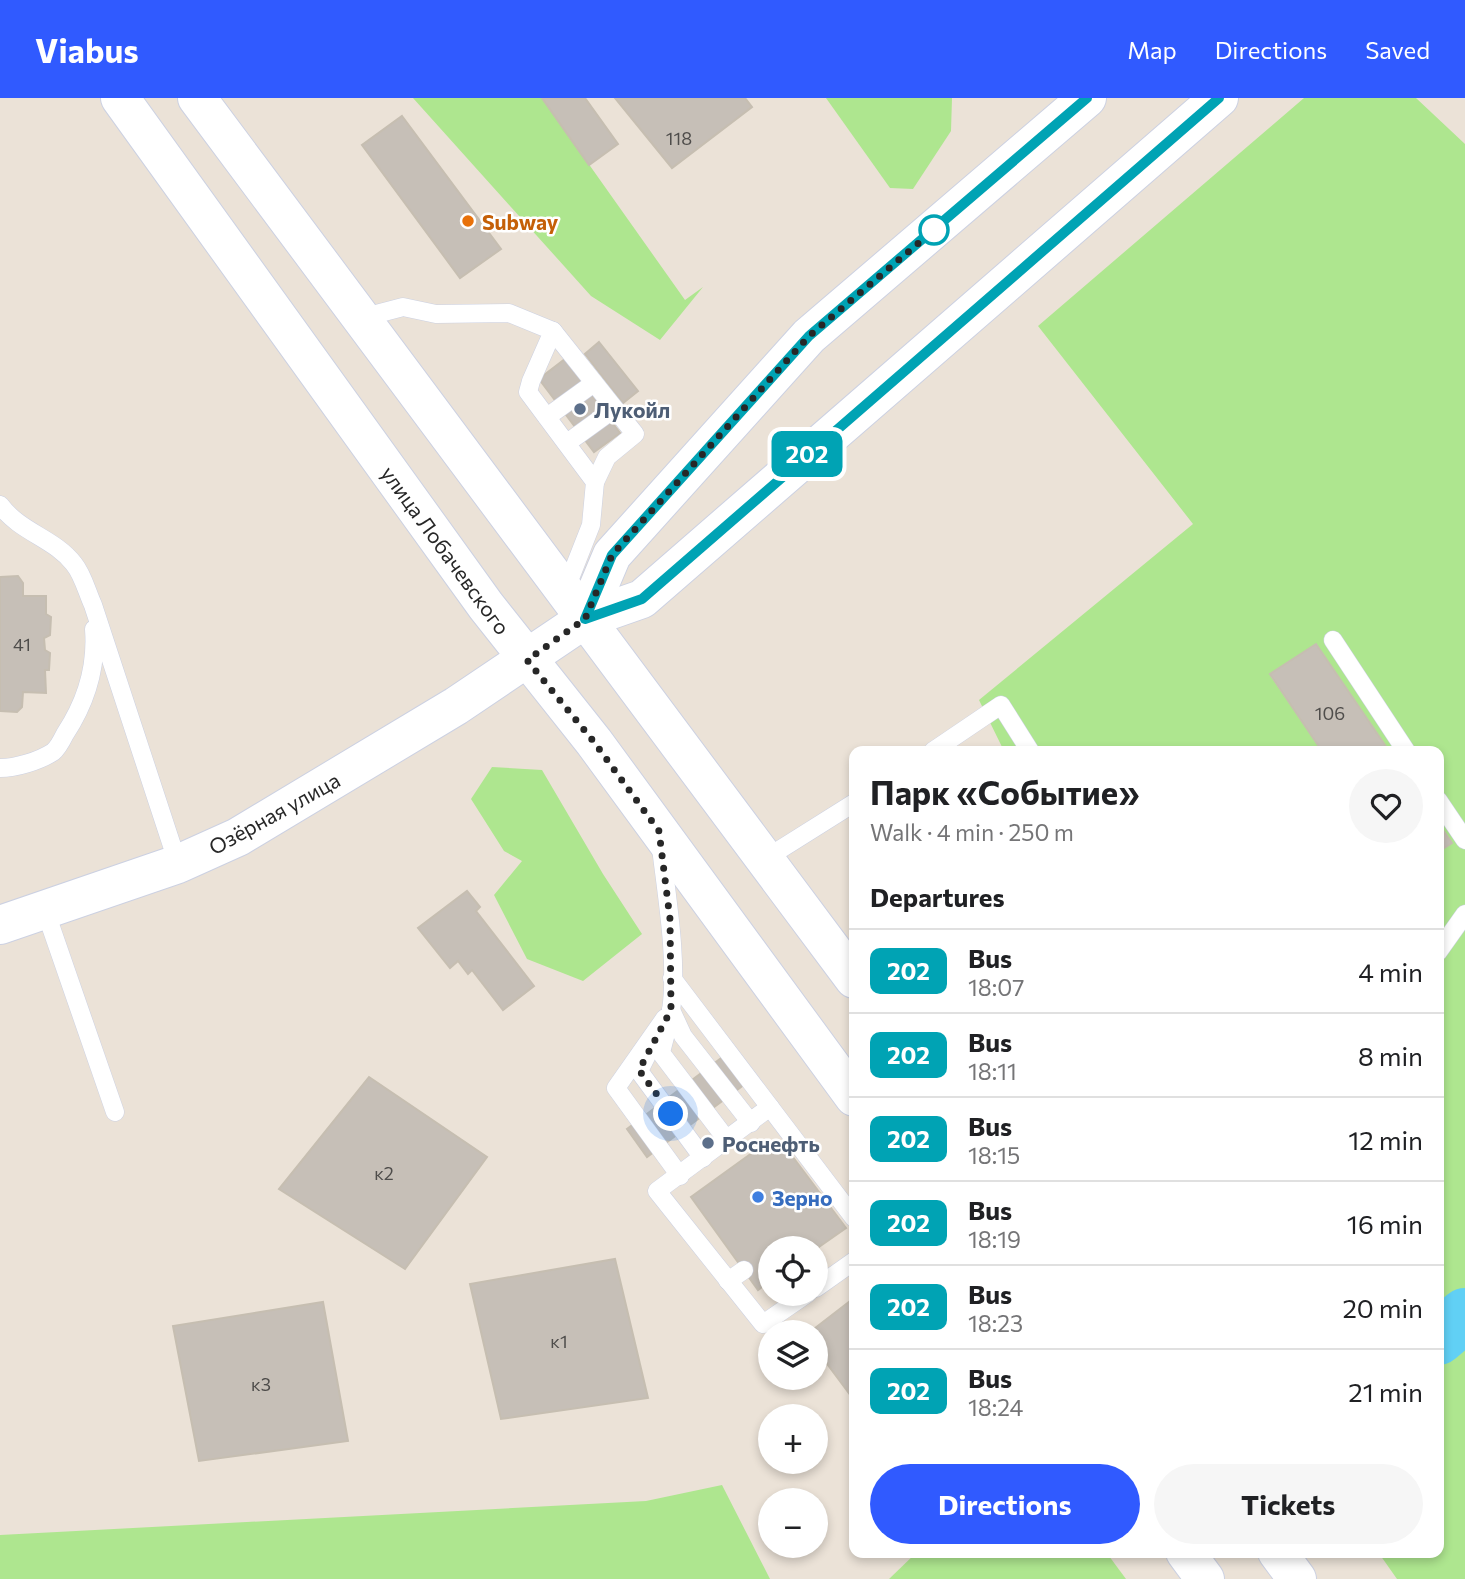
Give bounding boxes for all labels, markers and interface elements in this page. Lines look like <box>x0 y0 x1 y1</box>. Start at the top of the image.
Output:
text: Viabus <box>35 29 139 70</box>
text: Map <box>1127 35 1177 64</box>
text: Directions <box>1215 35 1327 64</box>
text: Saved <box>1365 35 1430 64</box>
house number: 118 <box>666 127 692 149</box>
place label: Subway <box>482 209 559 234</box>
marker: Subway <box>460 213 476 229</box>
unlabelled marker <box>919 215 949 245</box>
place label: Лукойл <box>594 397 670 422</box>
marker: Лукойл <box>572 401 588 417</box>
line badge: 202 <box>767 431 847 477</box>
text: 202 <box>786 439 828 468</box>
street label: улица Лобачевского <box>376 461 516 639</box>
house number: 41 <box>13 633 31 655</box>
house number: 106 <box>1315 702 1345 724</box>
street label: Озёрная улица <box>204 767 344 859</box>
button: heart <box>1349 769 1423 843</box>
text: Парк «Событие» <box>870 771 1140 812</box>
text: Walk · 4 min · 250 m <box>870 818 1074 846</box>
text: Departures <box>870 881 1005 912</box>
text: Bus <box>968 942 1012 973</box>
text: 202 <box>887 956 930 985</box>
text: 4 min <box>1358 956 1423 987</box>
text: 18:07 <box>968 973 1024 1001</box>
text: Bus <box>968 1026 1012 1057</box>
text: 202 <box>887 1040 930 1069</box>
text: 8 min <box>1358 1040 1423 1071</box>
text: 18:11 <box>968 1057 1017 1085</box>
your location <box>653 1096 688 1131</box>
text: Bus <box>968 1110 1012 1141</box>
text: 202 <box>887 1124 930 1153</box>
text: 12 min <box>1348 1124 1423 1155</box>
place label: Роснефть <box>722 1131 820 1156</box>
marker: Роснефть <box>700 1135 716 1151</box>
text: 18:15 <box>968 1141 1020 1169</box>
house number: к2 <box>374 1162 394 1184</box>
place label: Зерно <box>772 1185 833 1210</box>
marker: Зерно <box>750 1189 766 1205</box>
text: Bus <box>968 1194 1012 1225</box>
text: 202 <box>887 1208 930 1237</box>
text: 16 min <box>1347 1208 1423 1239</box>
text: 18:19 <box>968 1225 1021 1253</box>
map controls <box>758 1236 828 1558</box>
button: locate <box>758 1236 828 1306</box>
text: Bus <box>968 1278 1012 1309</box>
text: 202 <box>887 1292 930 1321</box>
text: 20 min <box>1342 1292 1423 1323</box>
text: 18:23 <box>968 1309 1023 1337</box>
button: layers <box>758 1320 828 1390</box>
house number: к1 <box>550 1330 568 1352</box>
text: Bus <box>968 1362 1012 1393</box>
house number: к3 <box>251 1373 271 1395</box>
text: 202 <box>887 1376 930 1405</box>
text: 21 min <box>1348 1376 1423 1407</box>
text: 18:24 <box>968 1393 1023 1421</box>
button: + <box>758 1404 828 1474</box>
button: Directions <box>870 1464 1140 1544</box>
button: Tickets <box>1154 1464 1423 1544</box>
button: − <box>758 1488 828 1558</box>

